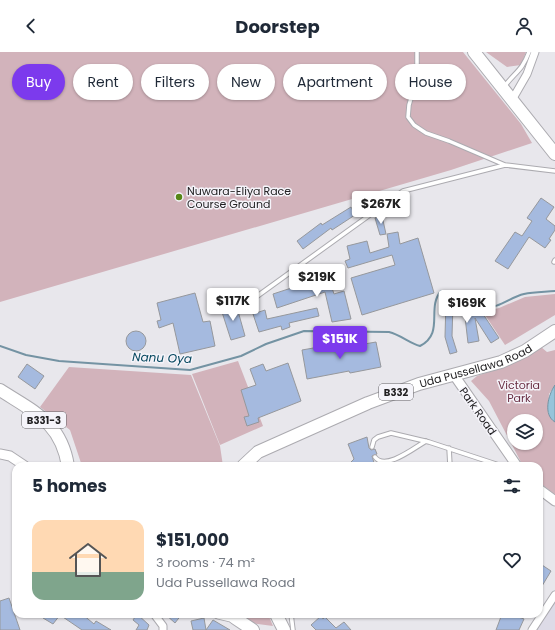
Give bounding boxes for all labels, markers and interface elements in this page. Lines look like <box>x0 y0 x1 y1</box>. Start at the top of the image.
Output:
text: Doorstep <box>235 14 320 39</box>
icon: back <box>20 15 42 37</box>
icon: person <box>513 15 535 37</box>
chip: Buy <box>12 64 65 100</box>
chip: Rent <box>73 64 133 100</box>
chip: Filters <box>141 64 209 100</box>
chip: New <box>217 64 275 100</box>
chip: Apartment <box>283 64 387 100</box>
chip: House <box>395 64 466 100</box>
place label: Nuwara-Eliya Race Course Ground <box>187 183 291 212</box>
pin: $267K <box>353 191 409 225</box>
marker: Nuwara-Eliya Race Course Ground <box>174 192 184 202</box>
text: $267K <box>361 194 401 213</box>
pin: $219K <box>289 264 345 298</box>
text: $219K <box>298 267 336 286</box>
pin: $117K <box>205 288 261 322</box>
pin: $169K <box>439 290 495 324</box>
text: $117K <box>216 291 250 310</box>
text: $169K <box>448 293 486 312</box>
pin: $151K <box>312 326 368 360</box>
text: $151K <box>322 329 358 348</box>
street label: Uda Pussellawa Road <box>418 340 536 392</box>
water label: Nanu Oya <box>132 348 192 367</box>
park label: Victoria Park <box>498 377 540 406</box>
road number: B332 <box>379 384 413 400</box>
street label: Park Road <box>456 384 500 438</box>
road number: B331-3 <box>22 412 66 428</box>
map controls <box>507 414 543 450</box>
button: layers <box>507 414 543 450</box>
text: 5 homes <box>32 474 107 498</box>
icon: filters <box>501 475 523 497</box>
text: $151,000 <box>156 528 229 552</box>
icon: home <box>64 536 112 584</box>
icon: heart <box>501 549 523 571</box>
text: 3 rooms · 74 m² <box>156 553 255 572</box>
text: Uda Pussellawa Road <box>156 573 295 592</box>

